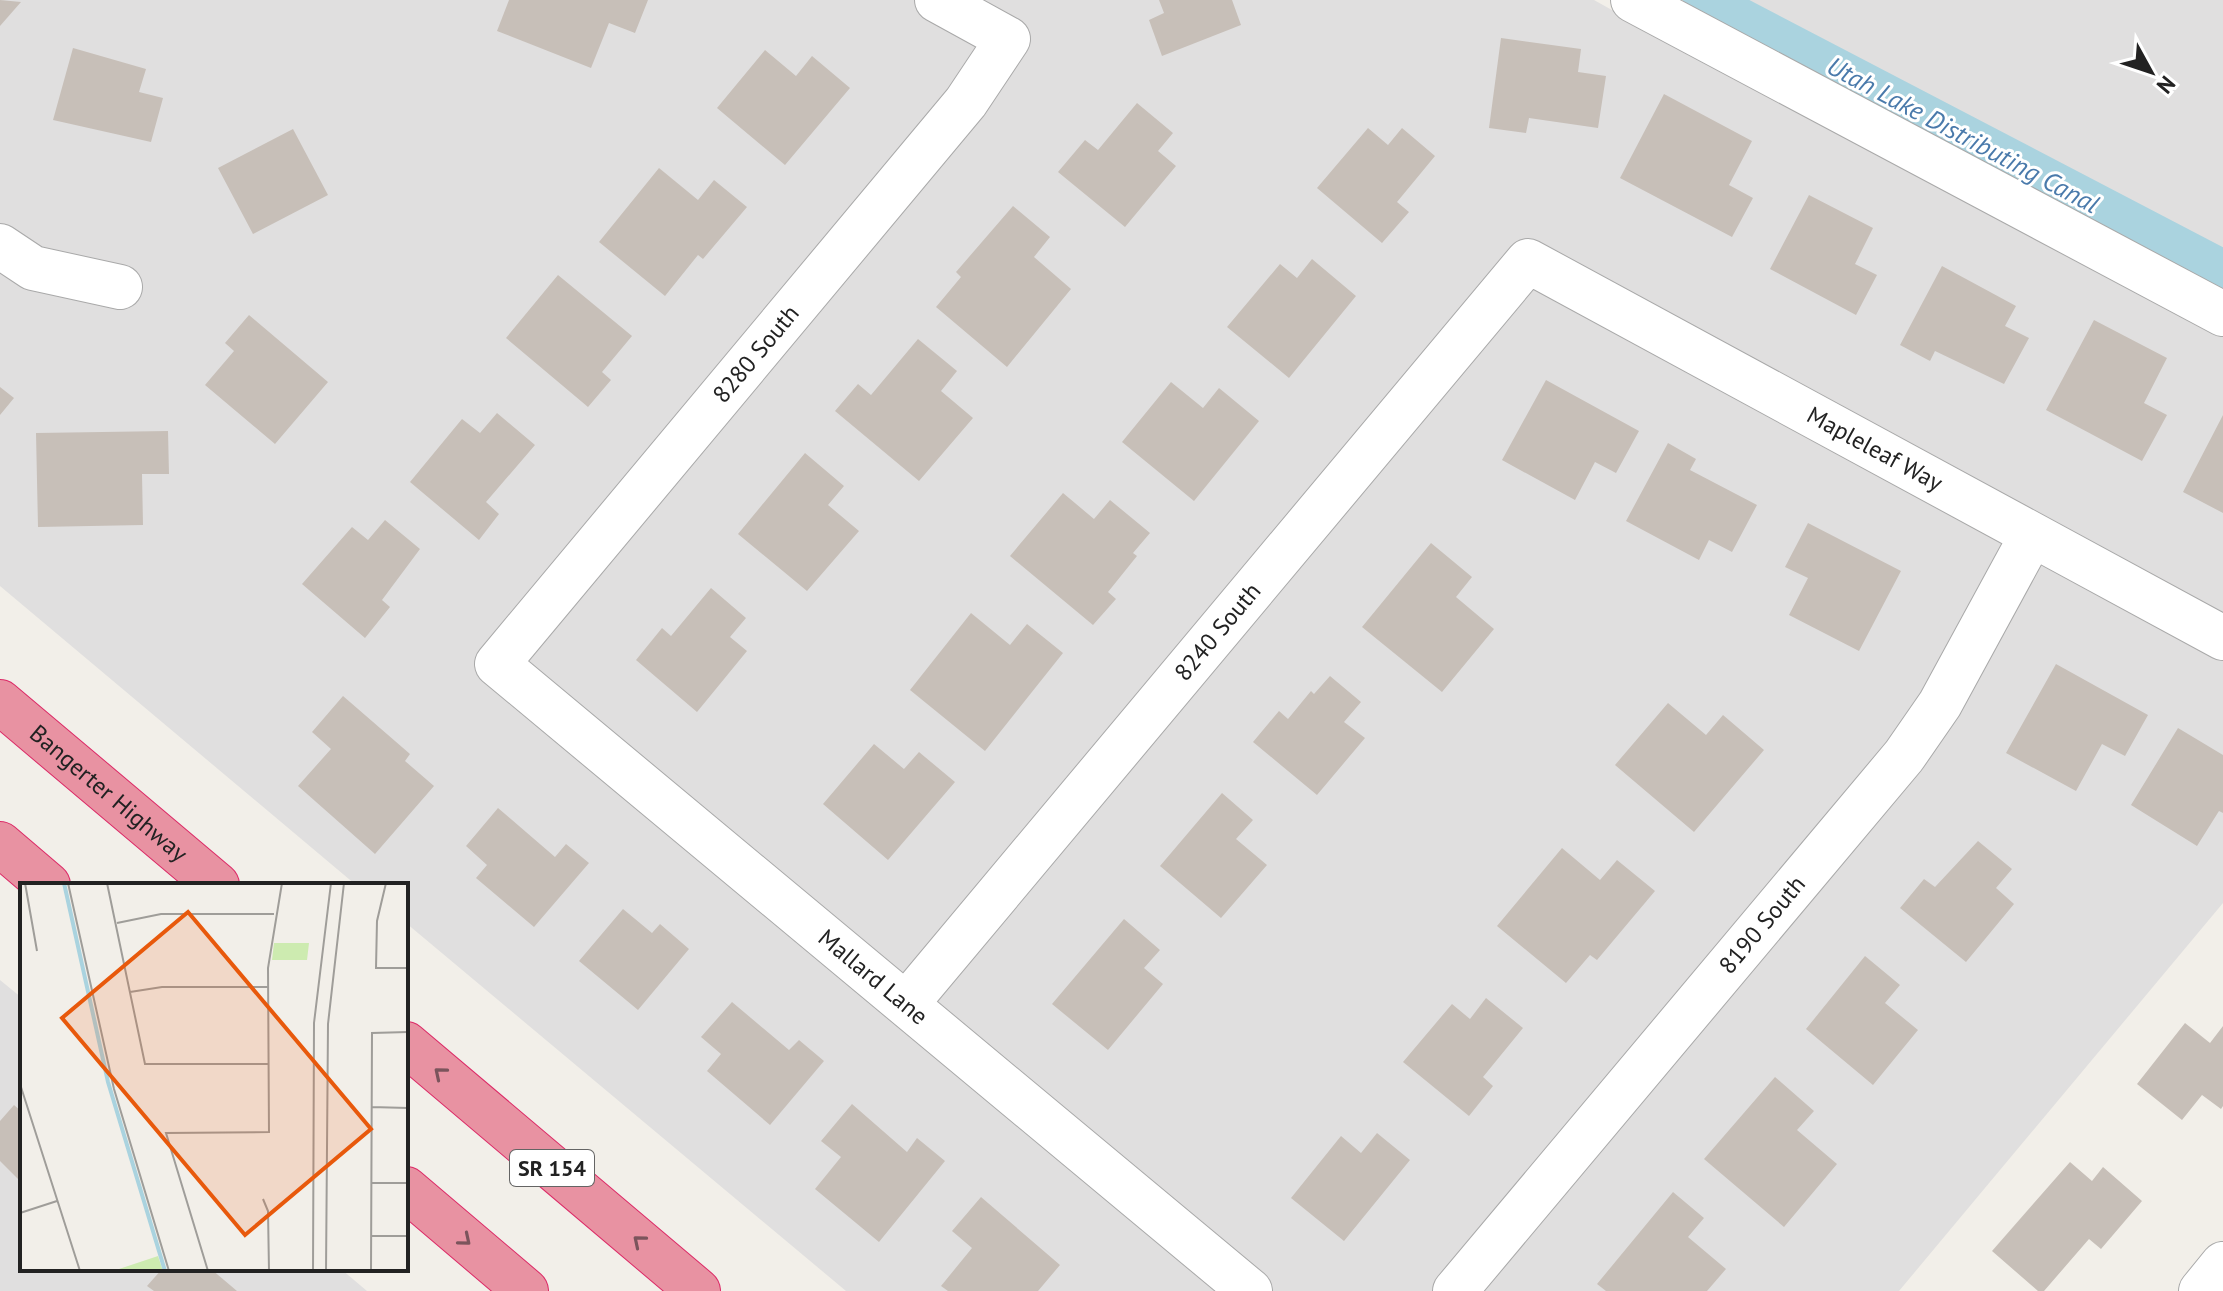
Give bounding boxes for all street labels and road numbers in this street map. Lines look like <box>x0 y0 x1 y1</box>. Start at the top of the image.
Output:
street label: 8280 South <box>706 298 806 409</box>
street label: Mapleleaf Way <box>1802 399 1948 498</box>
street label: 8240 South <box>1167 576 1267 687</box>
street label: Bangerter Highway <box>24 718 194 869</box>
street label: 8190 South <box>1712 869 1812 980</box>
street label: Mallard Lane <box>812 922 935 1031</box>
road number: SR 154 <box>510 1150 594 1186</box>

